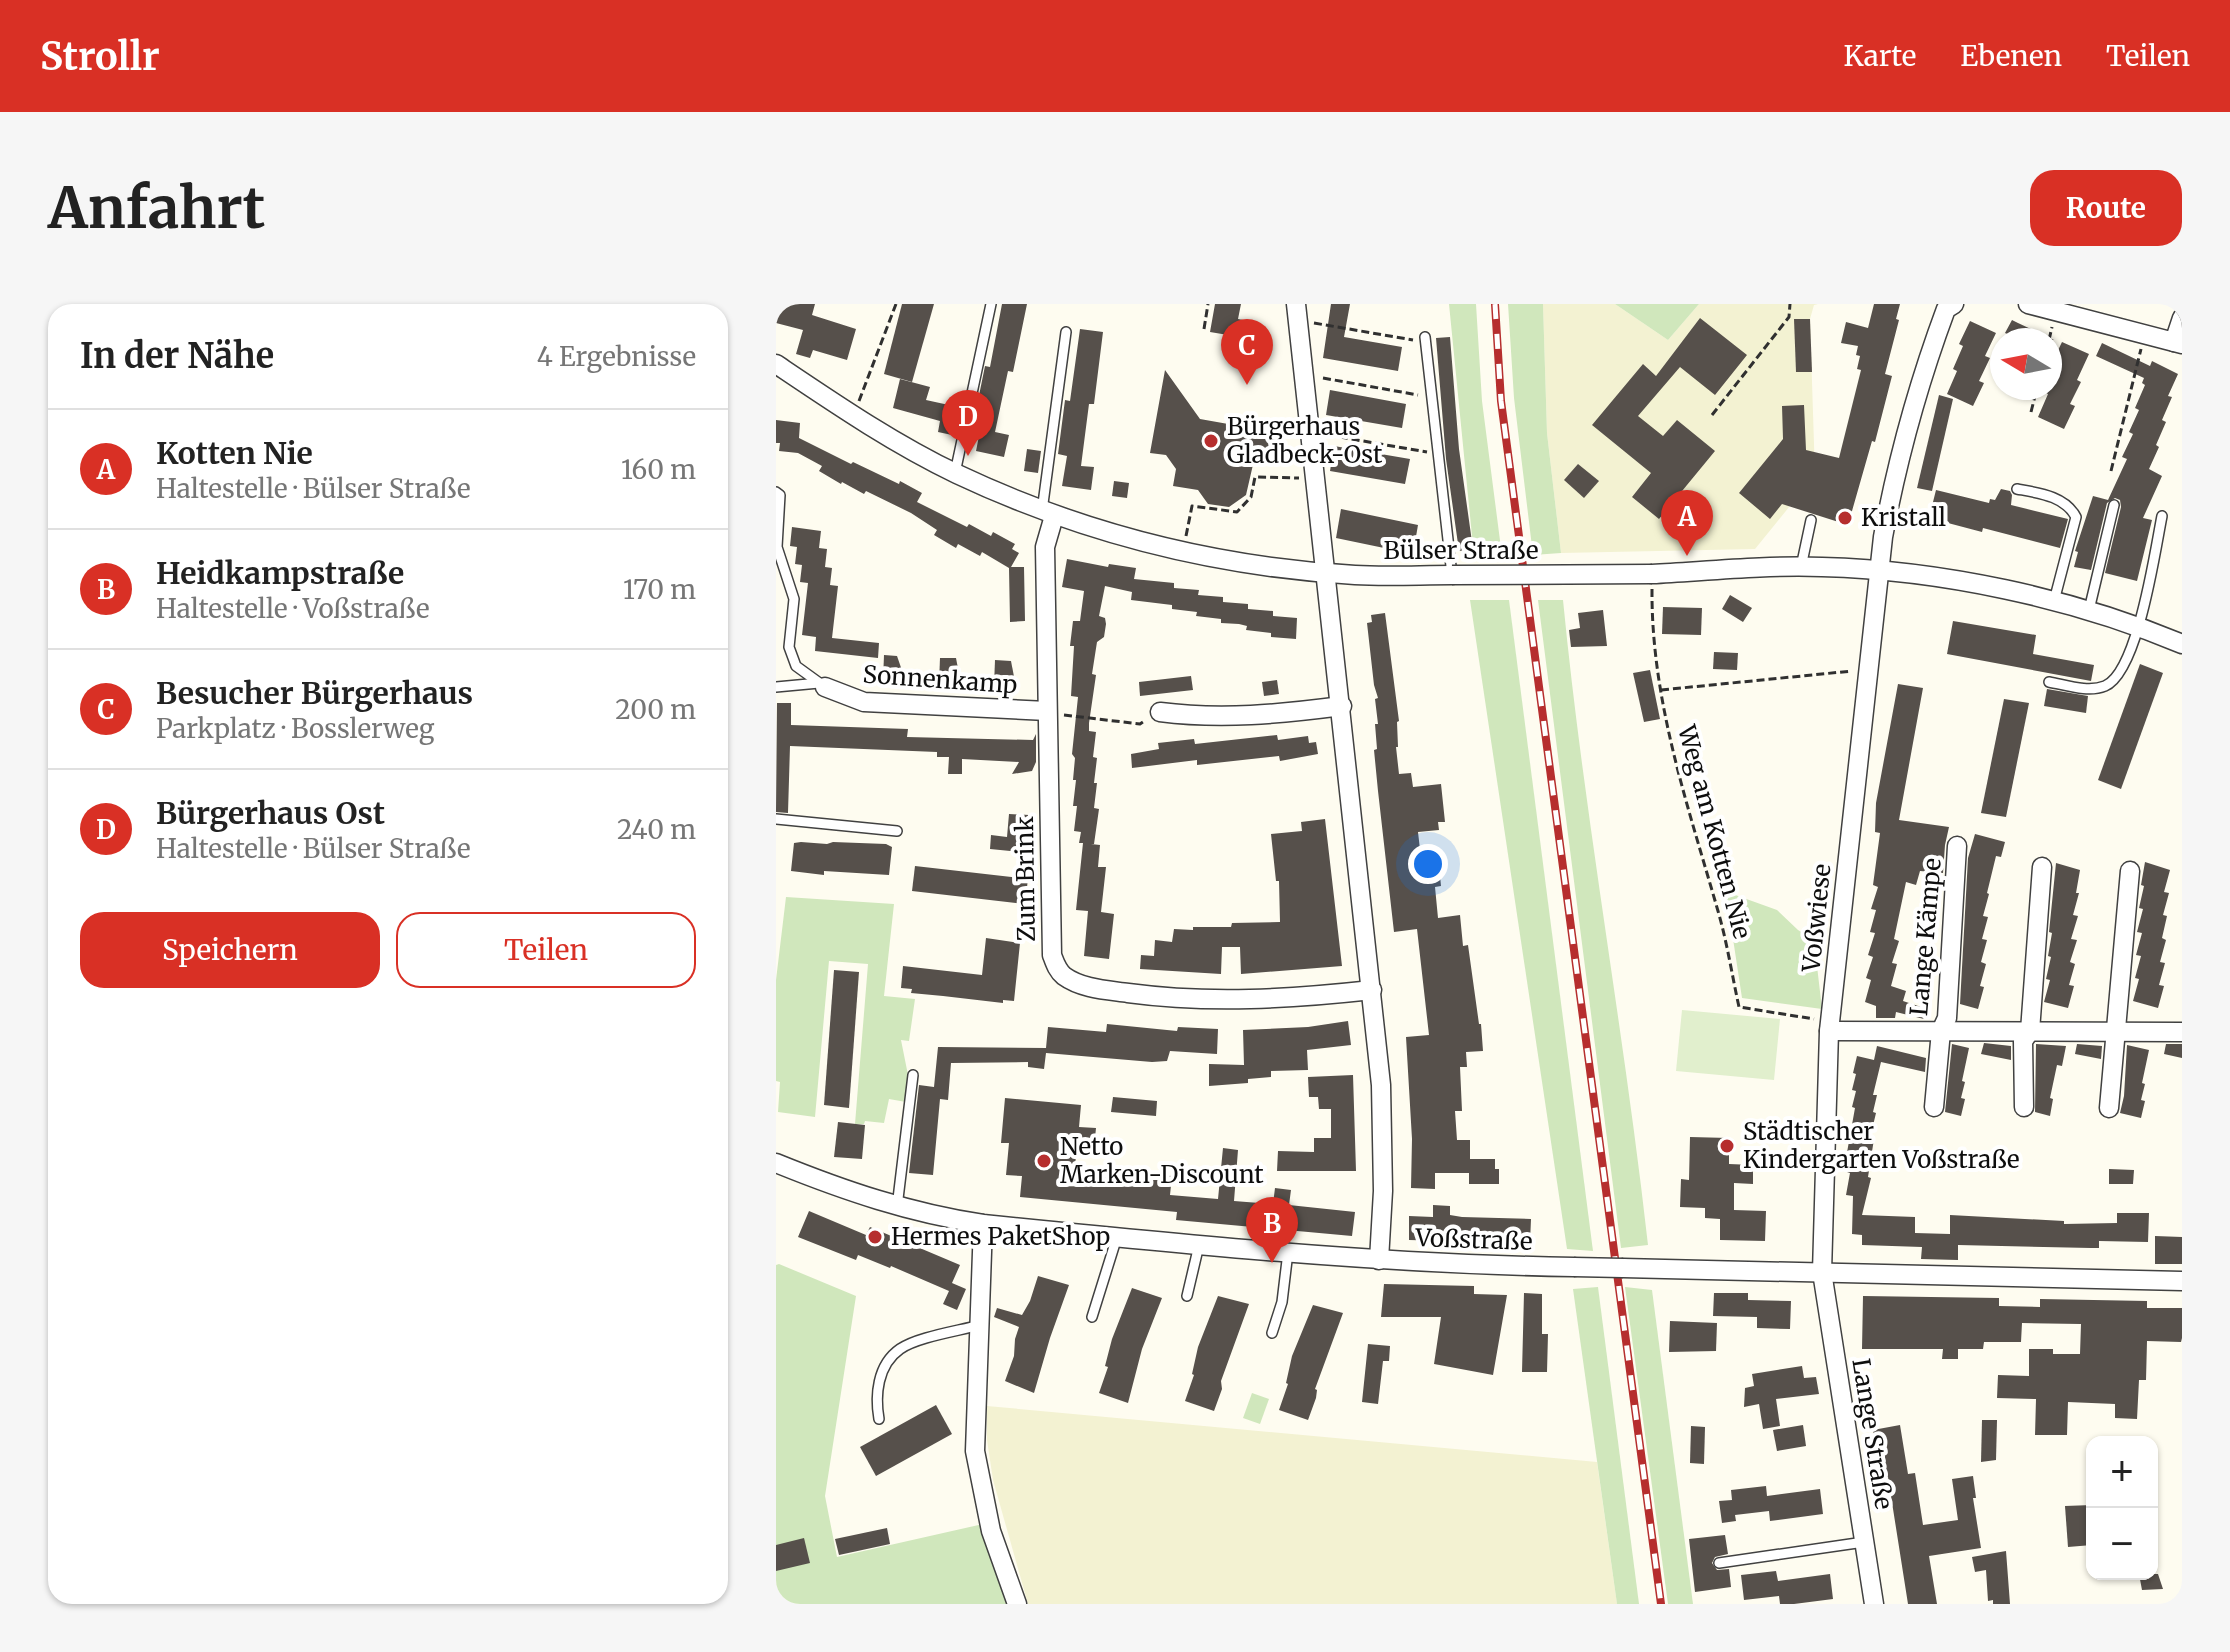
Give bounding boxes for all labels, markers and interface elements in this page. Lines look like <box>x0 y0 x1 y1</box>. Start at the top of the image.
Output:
text: Strollr <box>40 33 160 80</box>
text: Karte <box>1844 38 1916 74</box>
text: Ebenen <box>1960 38 2062 74</box>
text: Teilen <box>2106 38 2190 74</box>
button: Route <box>2030 170 2182 246</box>
text: Anfahrt <box>48 173 265 243</box>
pin: C <box>1221 319 1273 385</box>
north arrow <box>1990 328 2062 400</box>
text: In der Nähe <box>80 335 274 377</box>
text: 4 Ergebnisse <box>537 340 696 373</box>
pin: D <box>942 390 994 456</box>
place label: Bürgerhaus Gladbeck-Ost <box>1227 411 1383 470</box>
marker: Bürgerhaus Gladbeck-Ost <box>1202 432 1220 450</box>
text: Kotten Nie <box>156 434 313 472</box>
text: A <box>97 453 115 486</box>
text: 160 m <box>621 453 696 486</box>
text: Haltestelle · Bülser Straße <box>156 472 471 505</box>
pin: A <box>1661 490 1713 556</box>
place label: Kristall <box>1861 502 1946 533</box>
marker: Kristall <box>1836 509 1854 527</box>
street label: Bülser Straße <box>1384 535 1538 566</box>
text: Heidkampstraße <box>156 554 404 592</box>
text: B <box>97 573 115 606</box>
text: 170 m <box>623 573 696 606</box>
text: Haltestelle · Voßstraße <box>156 592 429 625</box>
street label: Sonnenkamp <box>862 659 1018 700</box>
text: Besucher Bürgerhaus <box>156 674 473 712</box>
text: C <box>97 693 115 726</box>
text: 200 m <box>615 693 696 726</box>
text: Parkplatz · Bosslerweg <box>156 712 435 745</box>
street label: Weg am Kotten Nie <box>1671 721 1758 942</box>
text: Bürgerhaus Ost <box>156 794 385 832</box>
text: D <box>96 813 116 846</box>
text: 240 m <box>617 813 696 846</box>
street label: Zum Brink <box>1009 815 1042 942</box>
text: Haltestelle · Bülser Straße <box>156 832 471 865</box>
your location <box>1408 844 1448 884</box>
street label: Lange Kämpe <box>1903 857 1948 1017</box>
street label: Voßwiese <box>1795 862 1838 975</box>
button: Speichern <box>80 912 380 988</box>
button: Teilen <box>396 912 696 988</box>
place label: Städtischer Kindergarten Voßstraße <box>1743 1116 2020 1175</box>
place label: Netto Marken-Discount <box>1060 1131 1264 1190</box>
marker: Städtischer Kindergarten Voßstraße <box>1718 1137 1736 1155</box>
marker: Netto Marken-Discount <box>1035 1152 1053 1170</box>
pin: B <box>1246 1197 1298 1263</box>
place label: Hermes PaketShop <box>891 1221 1110 1252</box>
street label: Voßstraße <box>1414 1222 1533 1257</box>
marker: Hermes PaketShop <box>866 1228 884 1246</box>
street label: Lange Straße <box>1845 1356 1900 1511</box>
map controls <box>2086 1436 2158 1580</box>
button: + <box>2086 1436 2158 1508</box>
button: − <box>2086 1508 2158 1580</box>

